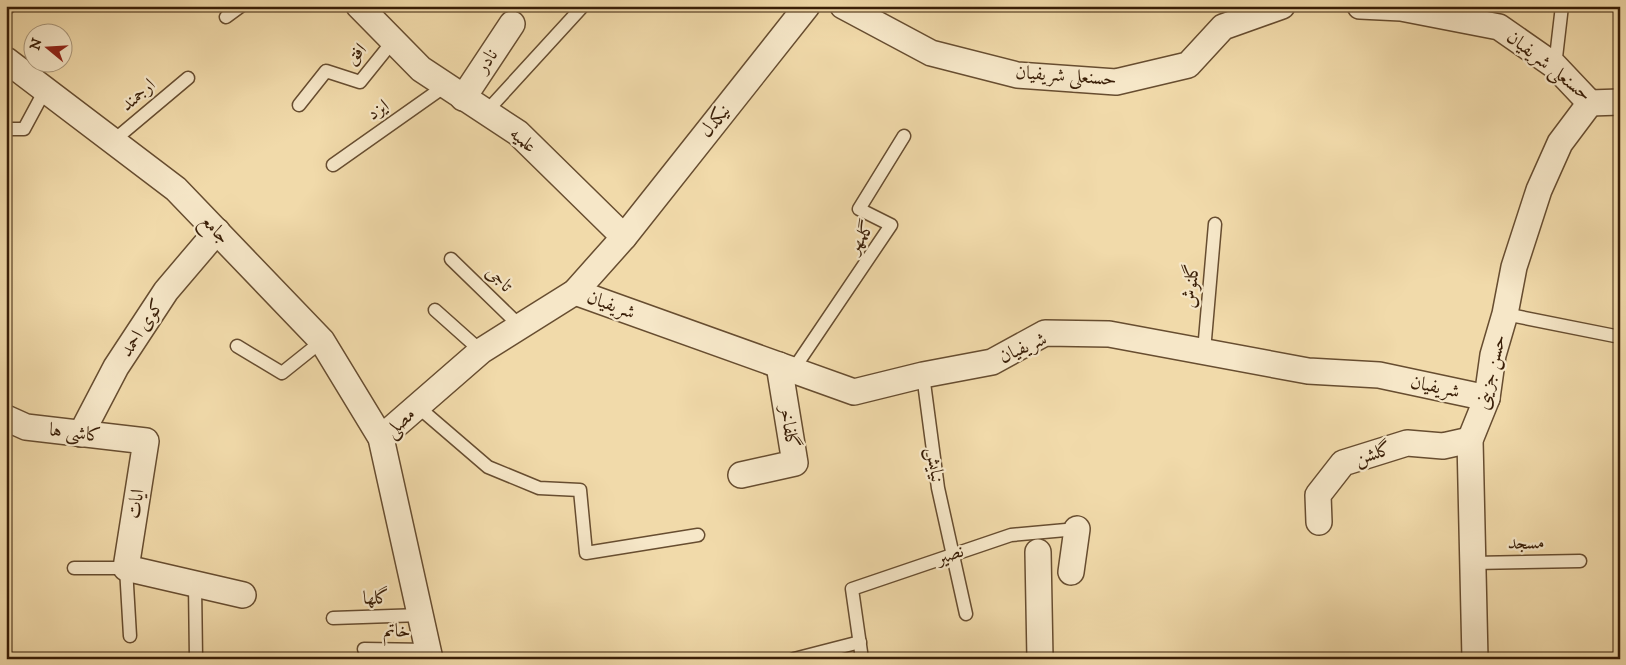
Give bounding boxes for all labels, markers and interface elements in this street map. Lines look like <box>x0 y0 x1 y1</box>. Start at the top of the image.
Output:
north arrow <box>22 22 72 72</box>
street label: حسنعلی شریفیان <box>1501 26 1596 108</box>
text: N <box>26 36 47 53</box>
street label: افق <box>340 38 372 70</box>
street label: نادر <box>470 45 503 79</box>
street label: حسنعلی شریفیان <box>1014 61 1117 93</box>
street label: ارجمند <box>116 73 160 117</box>
street label: ایزد <box>363 94 393 126</box>
street label: نیکدل <box>695 100 735 142</box>
street label: علمیه <box>505 122 541 158</box>
street label: جامع <box>192 209 235 252</box>
street label: گلمهر <box>840 216 880 259</box>
street label: تاجی <box>481 261 518 298</box>
street label: گلنوش <box>1177 263 1204 309</box>
street label: شریفیان <box>584 286 638 324</box>
street label: کوی احمد <box>115 295 169 361</box>
street label: شریفیان <box>995 327 1051 369</box>
street label: حسن جزینی <box>1471 332 1512 412</box>
street label: شریفیان <box>1408 371 1462 403</box>
street label: گلفاخر <box>774 402 805 450</box>
street label: مصلی <box>380 403 422 444</box>
street label: کاشی ها <box>48 418 102 449</box>
street label: گلشن <box>1351 436 1395 472</box>
street label: نیایش <box>920 446 949 484</box>
street label: ایات <box>122 488 150 520</box>
street label: مسجد <box>1507 531 1545 555</box>
street label: نصیر <box>931 540 967 571</box>
street label: گلها <box>362 585 390 610</box>
street label: خاتم <box>383 619 411 647</box>

